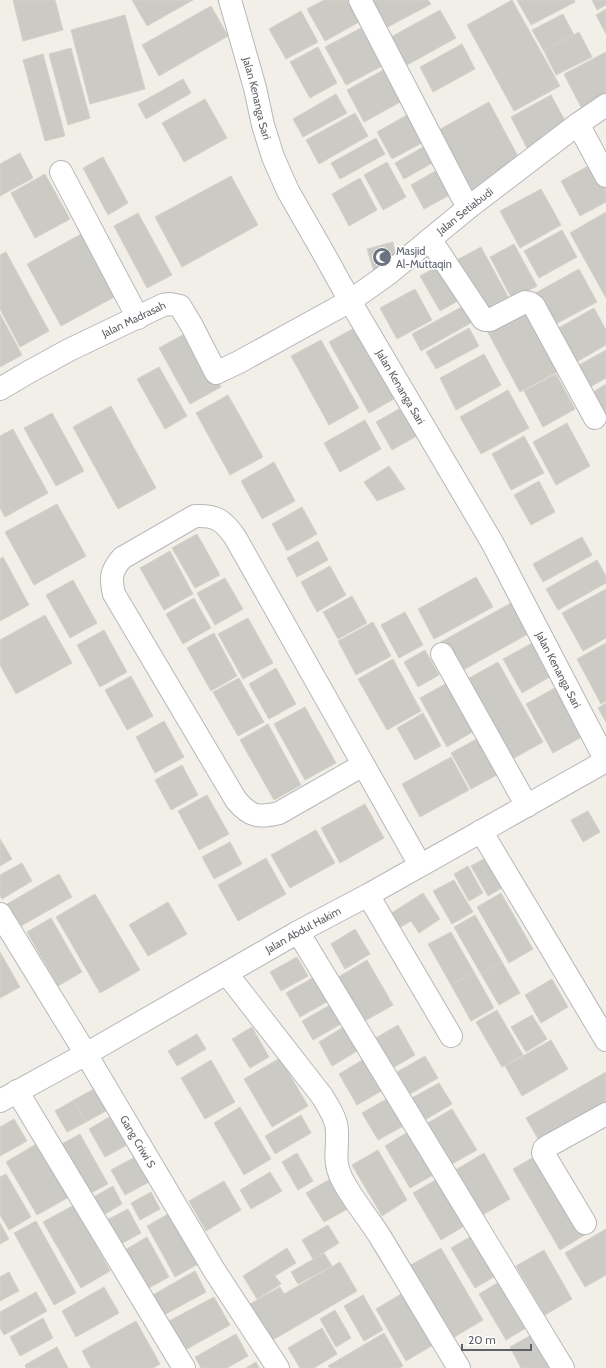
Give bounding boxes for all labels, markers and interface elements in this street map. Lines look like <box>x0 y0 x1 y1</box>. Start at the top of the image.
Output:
street label: Jalan Kenanga Sari <box>239 55 274 141</box>
street label: Jalan Setiabudi <box>433 184 496 239</box>
place label: Masjid Al-Muttaqin <box>396 244 452 271</box>
mosque icon: Masjid Al-Muttaqin <box>371 246 393 268</box>
street label: Jalan Madrasah <box>99 298 168 341</box>
street label: Jalan Kenanga Sari <box>373 346 428 427</box>
street label: Jalan Kenanga Sari <box>532 628 584 710</box>
street label: Jalan Abdul Hakim <box>262 903 344 957</box>
street label: Gang Criwi S <box>117 1113 159 1171</box>
scale bar <box>462 1326 531 1352</box>
text: 20 m <box>468 1332 496 1347</box>

